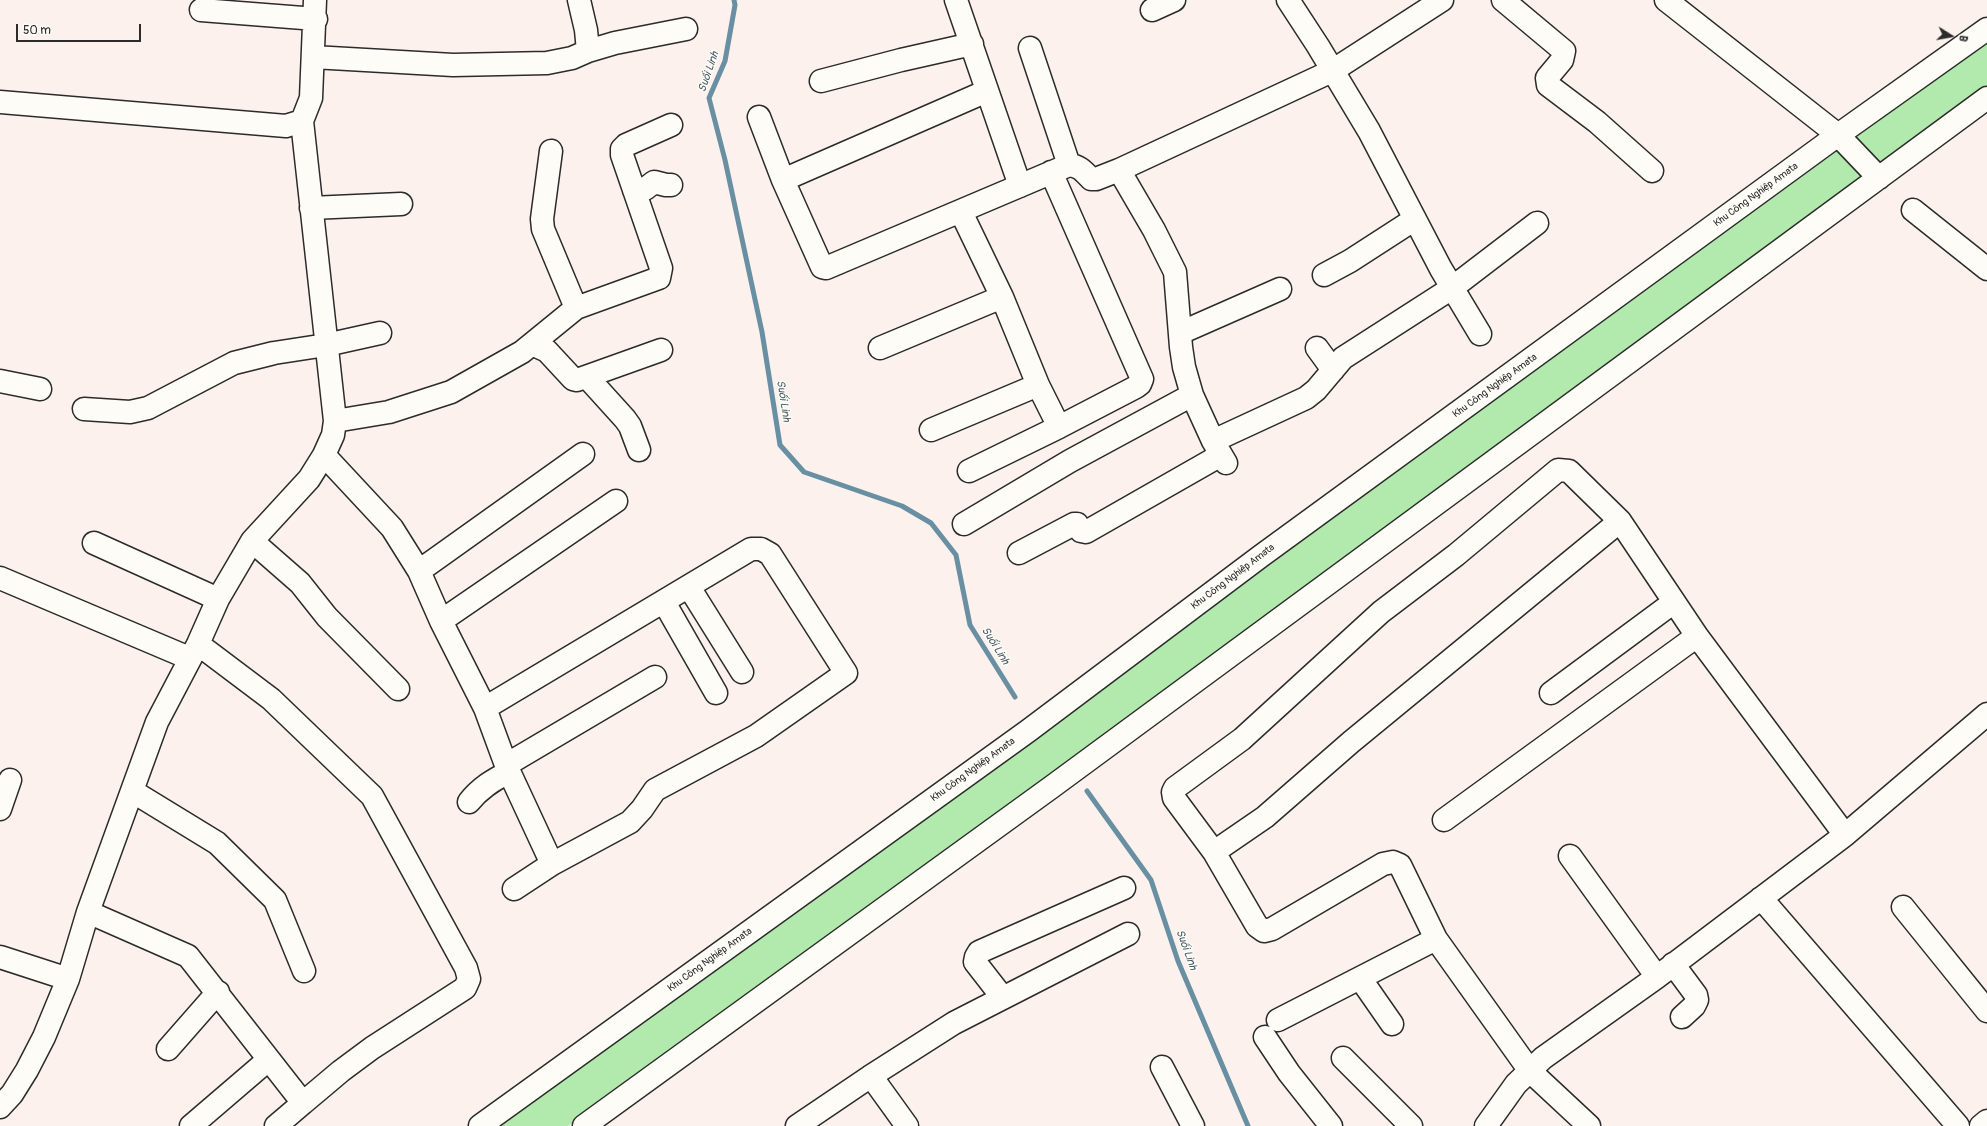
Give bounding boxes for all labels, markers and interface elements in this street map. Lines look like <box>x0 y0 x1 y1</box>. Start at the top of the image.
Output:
scale bar <box>18 16 143 42</box>
north arrow <box>1931 16 1971 56</box>
text: 50 m <box>23 23 51 38</box>
text: B <box>1956 34 1970 43</box>
water label: Suối Linh <box>696 50 722 94</box>
street label: Khu Công Nghiệp Amata <box>1712 160 1800 230</box>
street label: Khu Công Nghiệp Amata <box>1451 351 1539 421</box>
water label: Suối Linh <box>773 379 793 423</box>
street label: Khu Công Nghiệp Amata <box>1189 542 1277 612</box>
water label: Suối Linh <box>978 625 1012 667</box>
street label: Khu Công Nghiệp Amata <box>929 735 1017 805</box>
street label: Khu Công Nghiệp Amata <box>666 925 754 995</box>
water label: Suối Linh <box>1173 928 1199 972</box>

